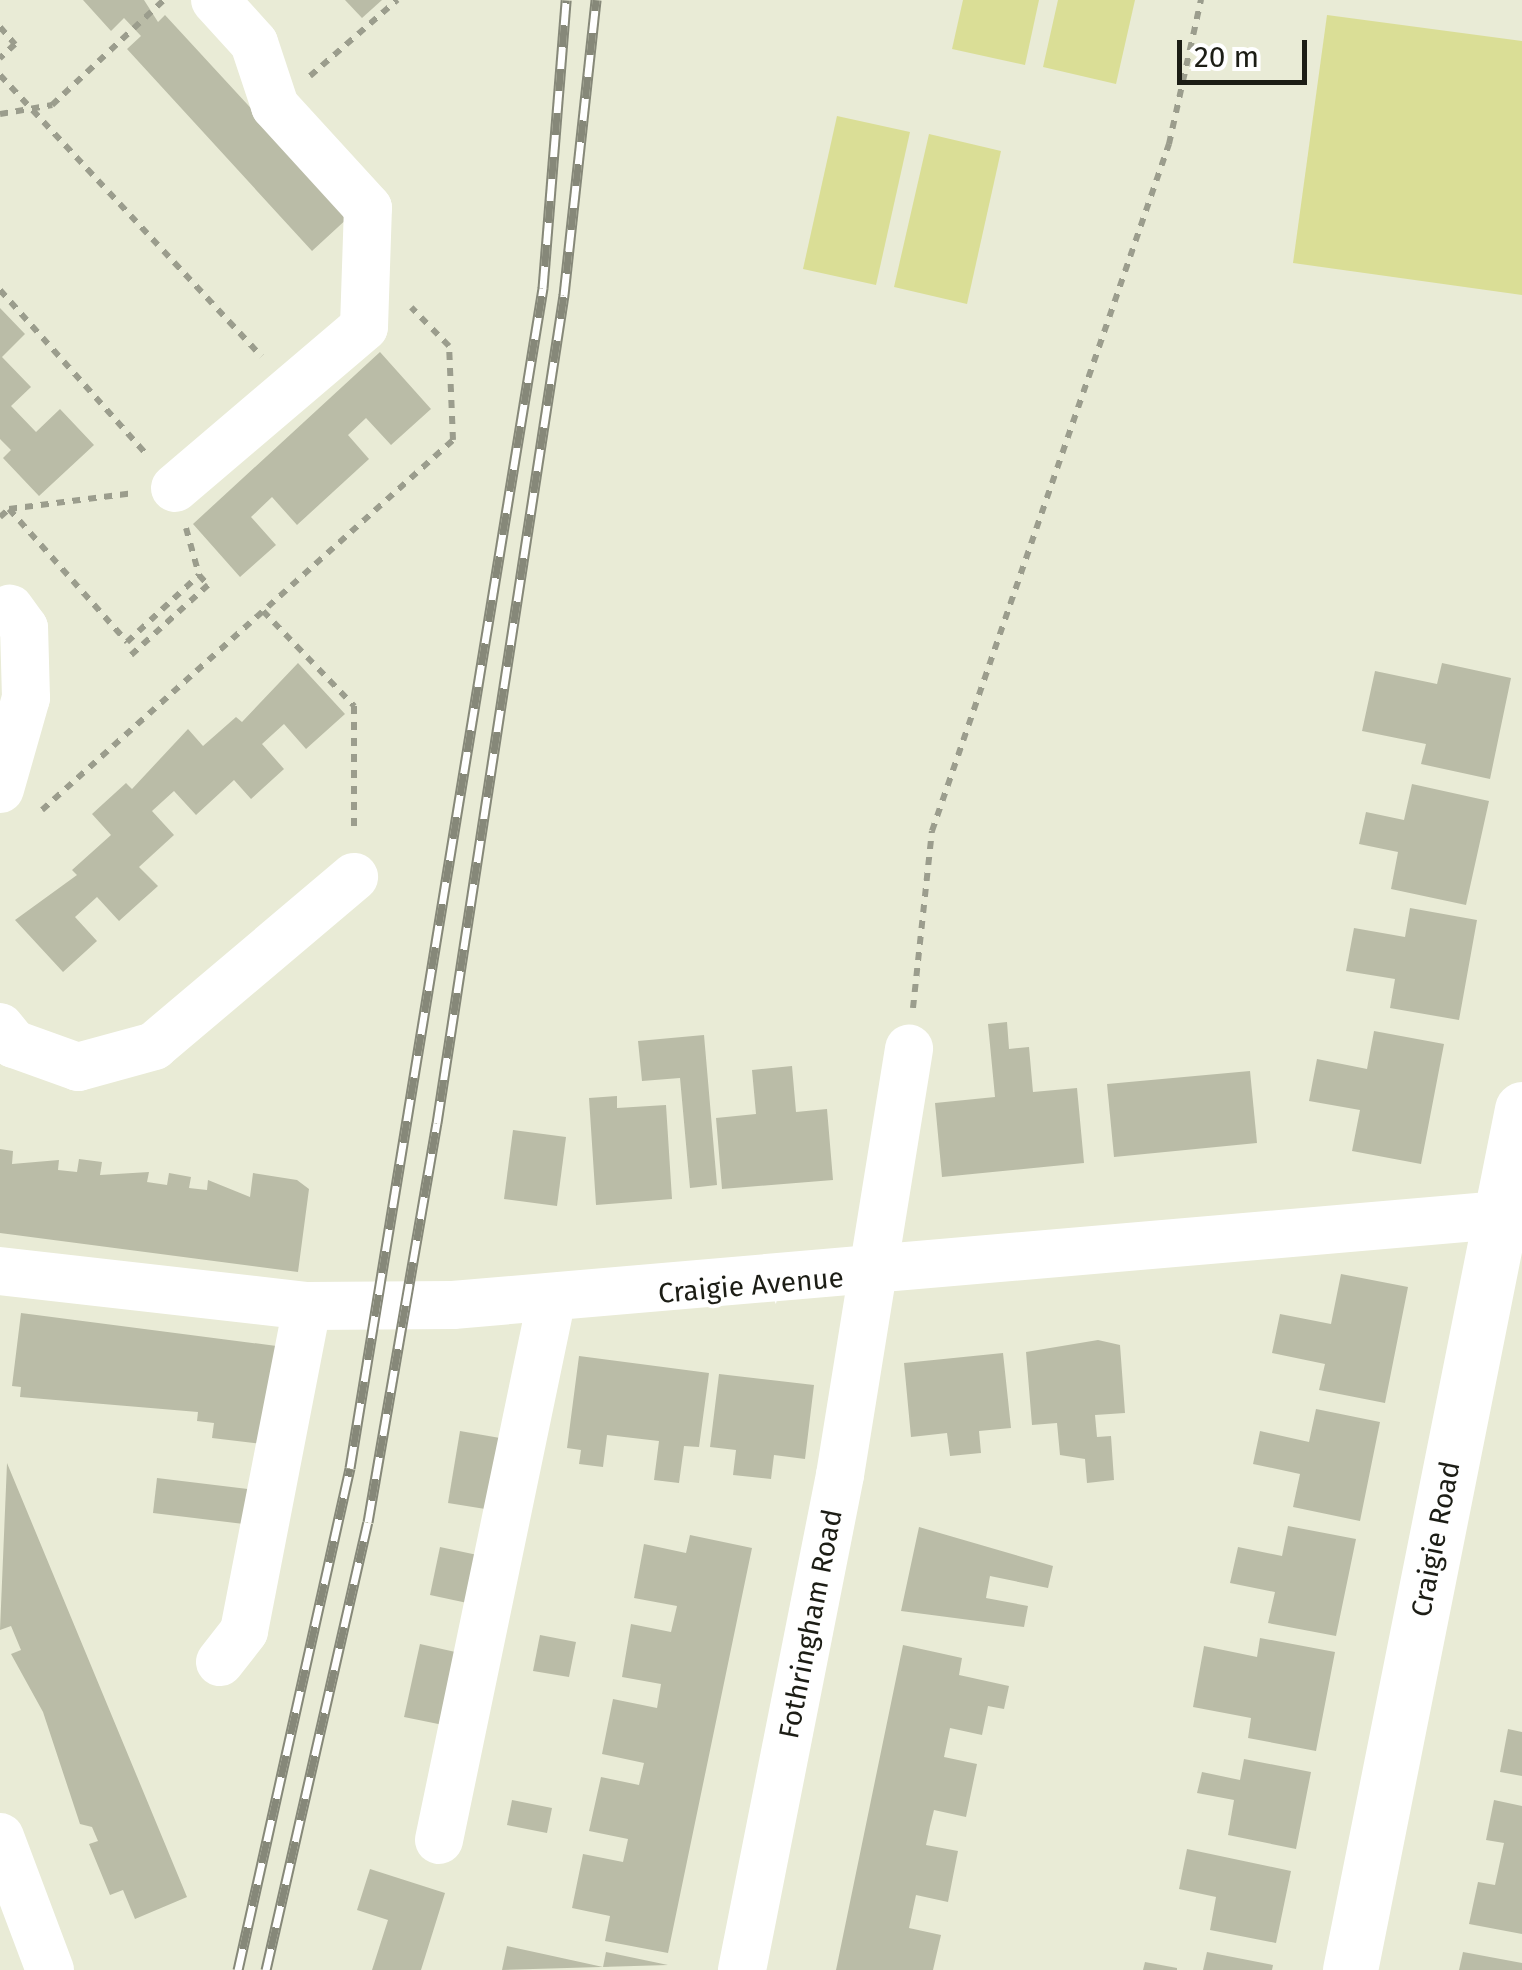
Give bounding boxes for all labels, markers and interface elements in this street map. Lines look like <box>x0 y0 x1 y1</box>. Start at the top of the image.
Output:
scale bar <box>1182 20 1312 82</box>
text: 20 m <box>1194 39 1259 75</box>
street label: Craigie Avenue <box>657 1261 845 1311</box>
street label: Craigie Road <box>1404 1458 1468 1620</box>
street label: Fothringham Road <box>772 1506 850 1742</box>

